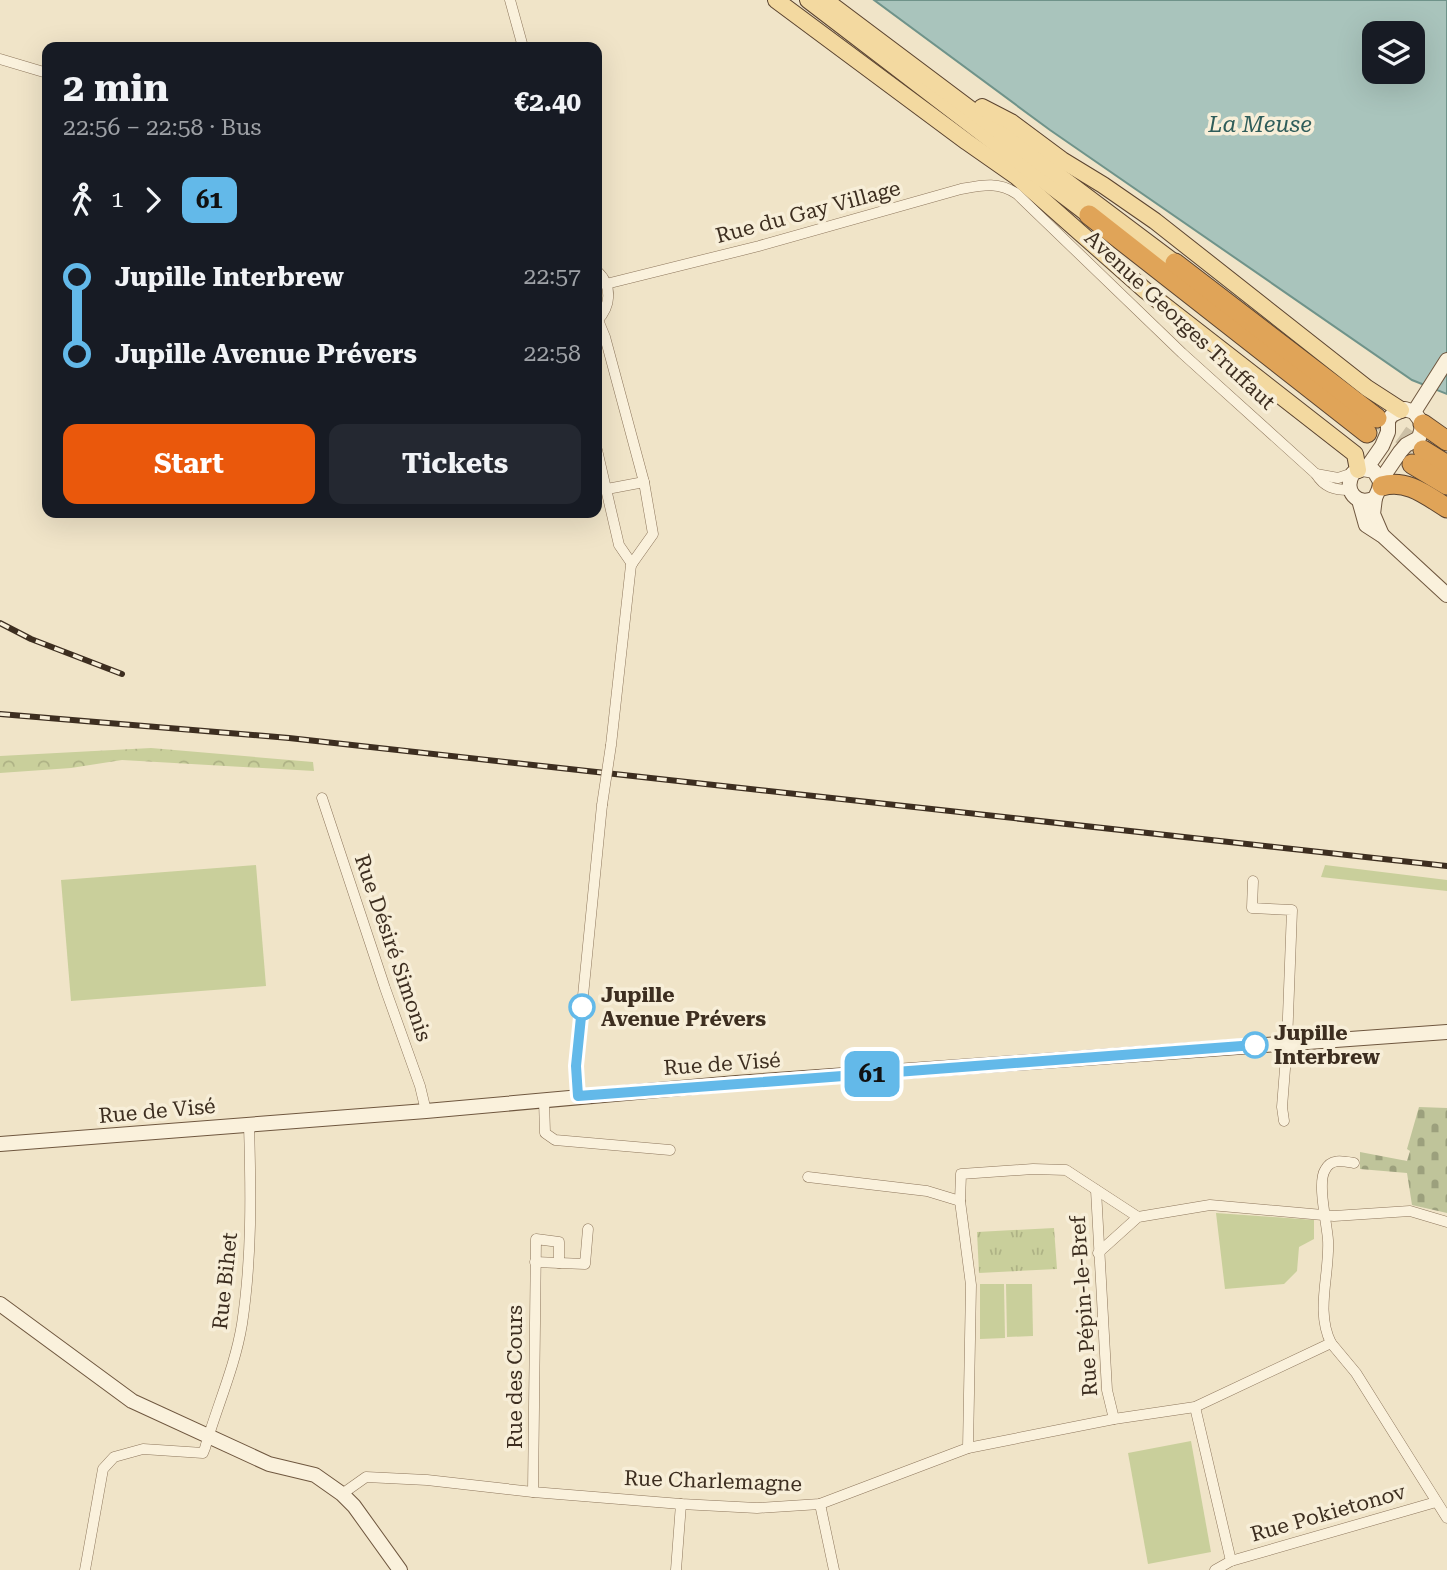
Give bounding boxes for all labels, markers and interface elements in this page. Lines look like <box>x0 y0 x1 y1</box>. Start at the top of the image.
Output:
map controls <box>1362 21 1425 84</box>
button: layers <box>1362 21 1425 84</box>
text: 2 min <box>63 66 169 110</box>
text: €2.40 <box>515 87 581 117</box>
water label: La Meuse <box>1207 111 1312 138</box>
text: 22:56 – 22:58 · Bus <box>63 114 261 141</box>
street label: Rue du Gay Village <box>713 176 903 248</box>
icon: walk <box>63 181 101 219</box>
icon: forward <box>134 181 172 219</box>
text: 1 <box>111 186 124 213</box>
text: 61 <box>196 186 223 214</box>
street label: Avenue Georges Truffaut <box>1080 226 1280 415</box>
text: Jupille Interbrew <box>115 262 344 292</box>
text: 22:57 <box>524 263 581 290</box>
text: Jupille Avenue Prévers <box>115 339 417 369</box>
text: 22:58 <box>524 340 581 367</box>
button: Start <box>63 424 315 504</box>
button: Tickets <box>329 424 581 504</box>
street label: Rue Désiré Simonis <box>350 851 436 1045</box>
place label: Jupille Avenue Prévers <box>601 983 766 1031</box>
marker: Jupille Avenue Prévers <box>569 994 595 1020</box>
place label: Jupille Interbrew <box>1274 1021 1380 1069</box>
marker: Jupille Interbrew <box>1242 1032 1268 1058</box>
street label: Rue de Visé <box>663 1048 781 1080</box>
line badge: 61 <box>840 1051 903 1097</box>
text: 61 <box>859 1060 885 1088</box>
street label: Rue de Visé <box>98 1094 216 1128</box>
street label: Rue Pépin-le-Bref <box>1066 1214 1102 1397</box>
street label: Rue Bihet <box>208 1231 242 1331</box>
street label: Rue des Cours <box>503 1305 527 1449</box>
street label: Rue Charlemagne <box>623 1466 803 1496</box>
street label: Rue Pokietonov <box>1248 1479 1409 1547</box>

